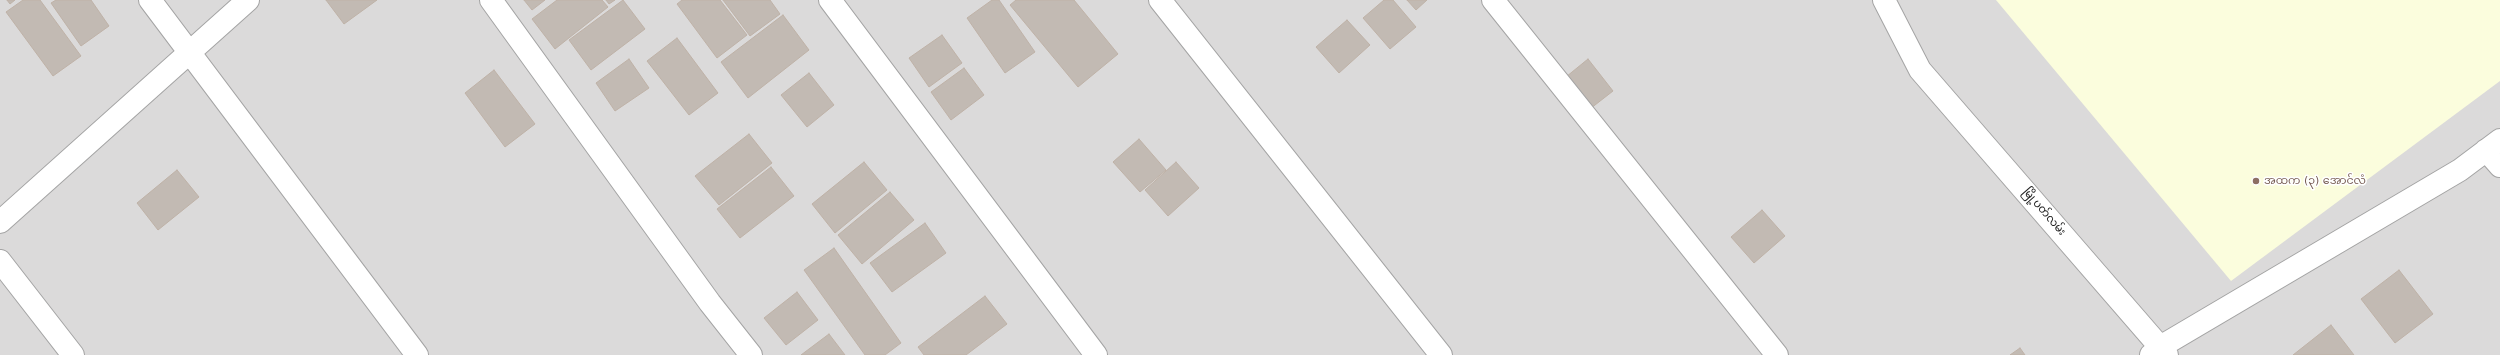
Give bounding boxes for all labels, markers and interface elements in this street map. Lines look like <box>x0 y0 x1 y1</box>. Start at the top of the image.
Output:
place label: အထက (၃) အောင်လံ <box>2264 174 2366 188</box>
marker: အထက (၃) အောင်လံ <box>2251 176 2261 186</box>
street label: မြို့ပတ်လမ်း <box>2020 186 2068 238</box>

